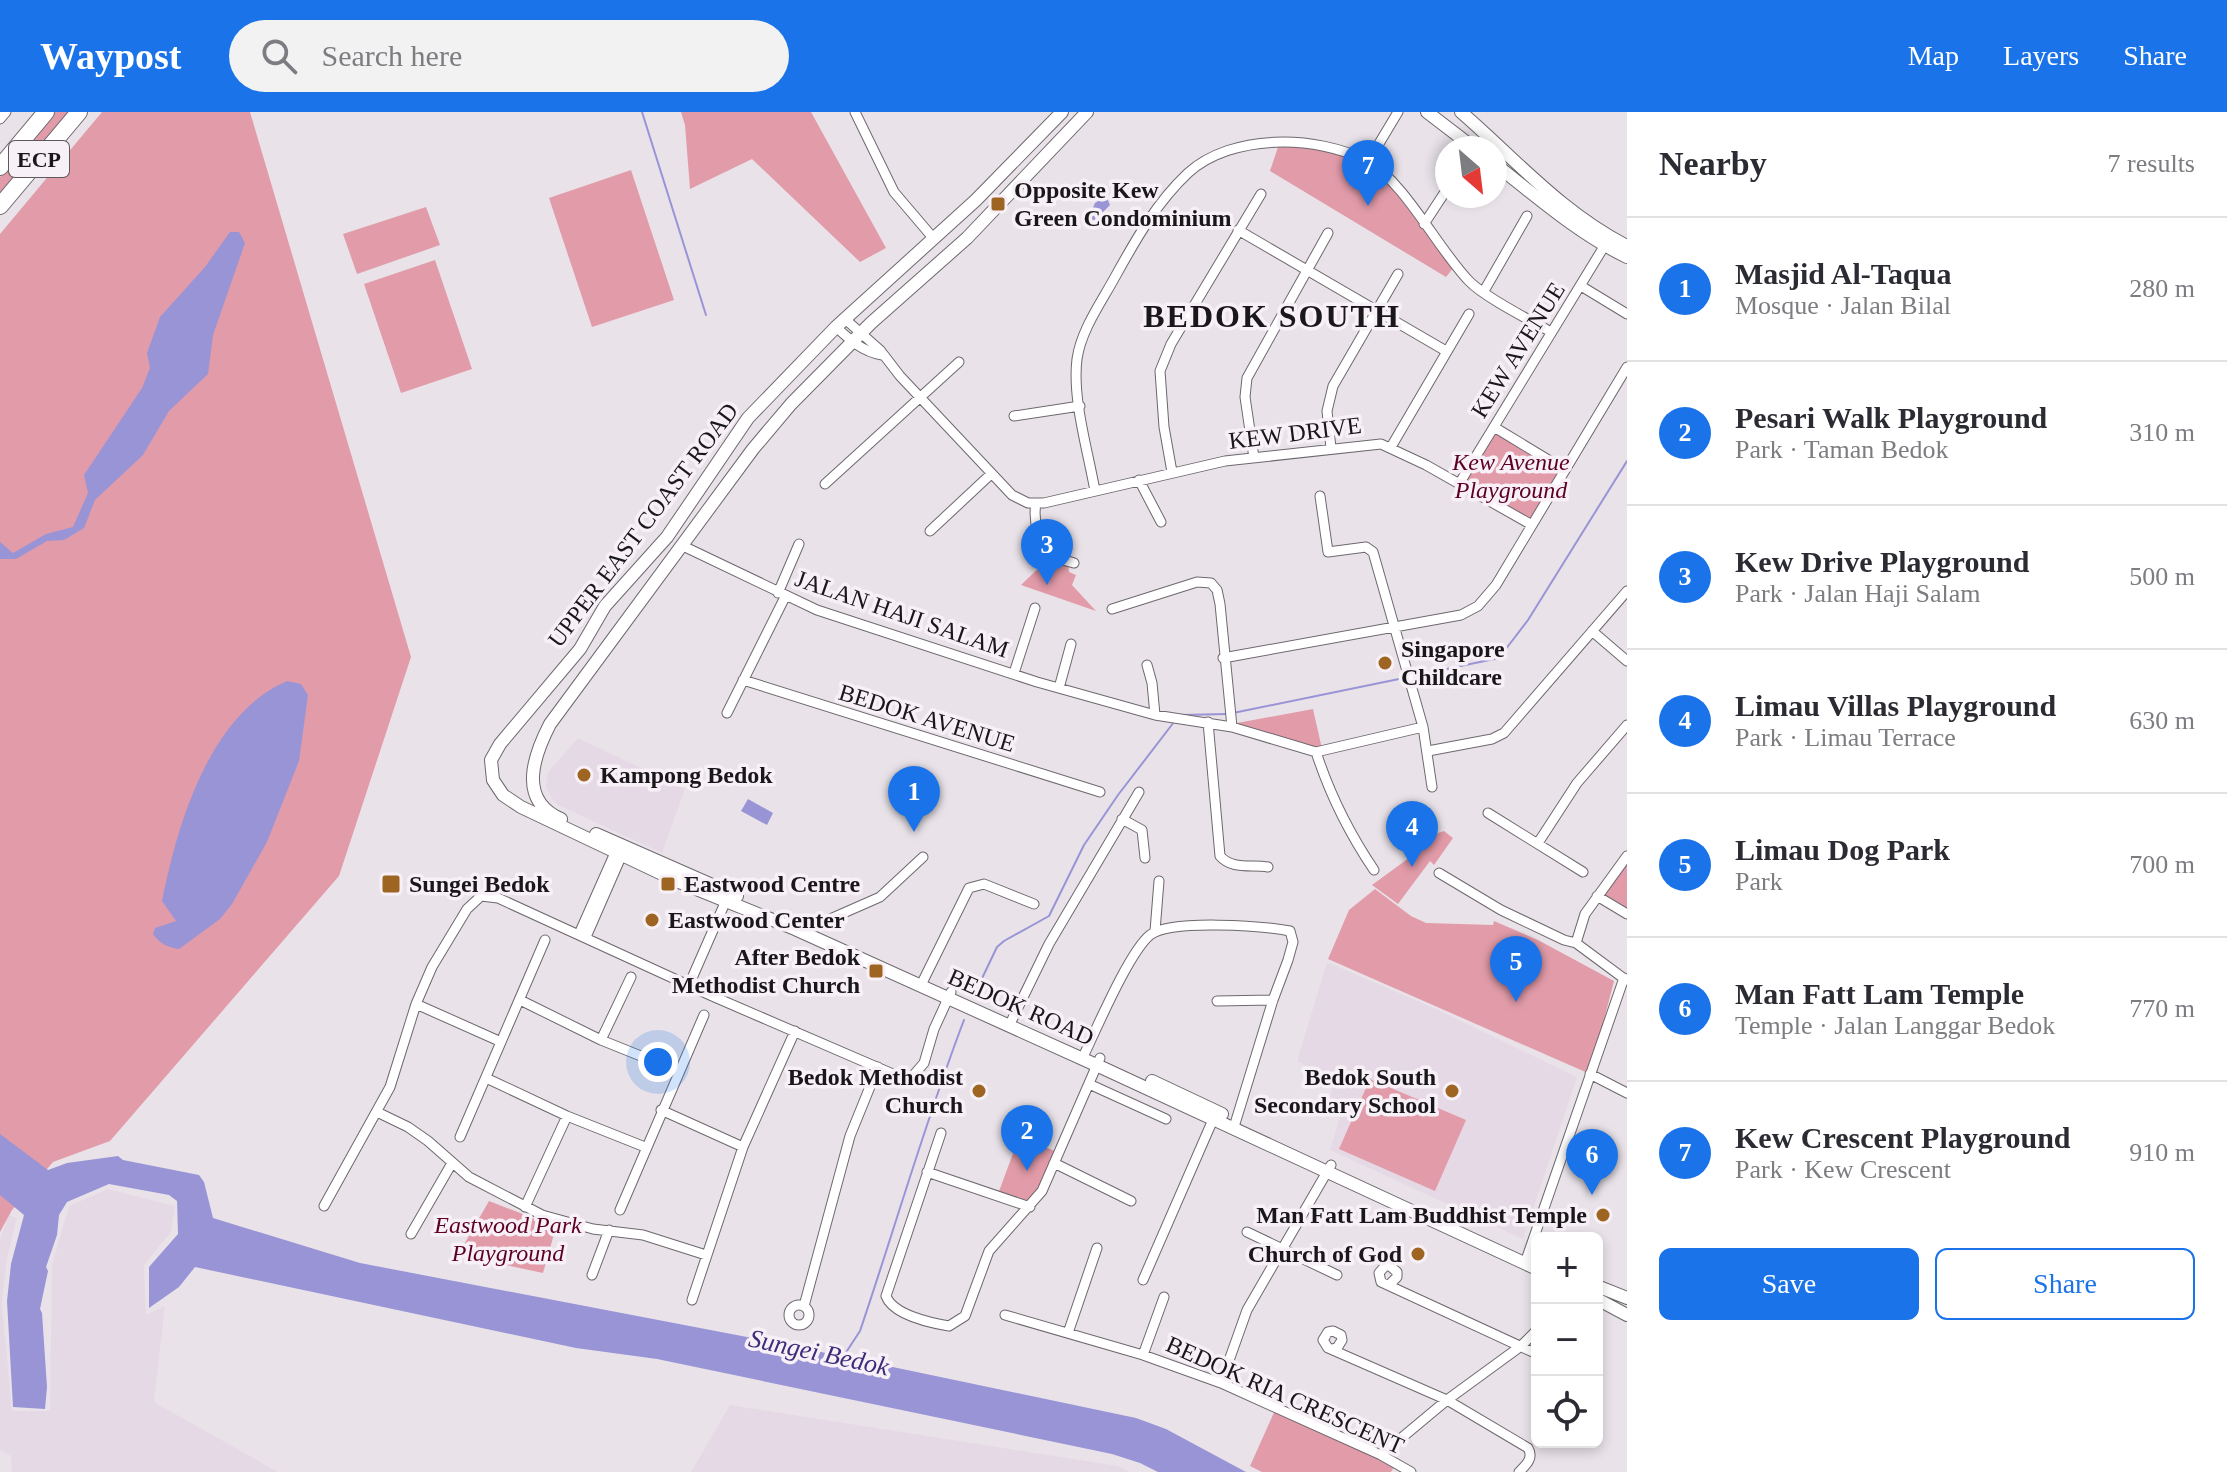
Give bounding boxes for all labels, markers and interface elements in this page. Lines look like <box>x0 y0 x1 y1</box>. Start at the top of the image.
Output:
search box <box>229 20 789 92</box>
icon: search <box>257 34 301 78</box>
text: Waypost <box>40 35 181 77</box>
text: Search here <box>321 39 462 72</box>
text: Map <box>1908 40 1959 71</box>
text: Layers <box>2003 40 2079 71</box>
text: Share <box>2123 40 2187 71</box>
north arrow <box>1435 136 1507 208</box>
pin: 7 <box>1342 140 1394 206</box>
road number: ECP <box>9 141 69 177</box>
text: Nearby <box>1659 145 1767 182</box>
text: 7 results <box>2108 149 2195 178</box>
place label: Opposite Kew Green Condominium <box>1014 177 1232 231</box>
marker: Opposite Kew Green Condominium <box>989 195 1007 213</box>
text: Masjid Al-Taqua <box>1735 257 1951 290</box>
text: 1 <box>1679 274 1692 303</box>
text: 280 m <box>2129 274 2195 303</box>
street label: KEW AVENUE <box>1466 278 1570 422</box>
text: Mosque · Jalan Bilal <box>1735 291 1951 320</box>
district label: BEDOK SOUTH <box>1143 298 1401 334</box>
street label: UPPER EAST COAST ROAD <box>543 398 743 652</box>
text: Pesari Walk Playground <box>1735 401 2047 434</box>
street label: KEW DRIVE <box>1227 412 1363 454</box>
text: 2 <box>1679 418 1692 447</box>
text: 310 m <box>2129 418 2195 447</box>
text: Park · Taman Bedok <box>1735 435 1949 464</box>
park label: Kew Avenue Playground <box>1451 449 1570 503</box>
pin: 3 <box>1021 519 1073 585</box>
text: Kew Drive Playground <box>1735 545 2029 578</box>
text: 3 <box>1679 562 1692 591</box>
text: 500 m <box>2129 562 2195 591</box>
street label: JALAN HAJI SALAM <box>792 565 1012 663</box>
text: Park · Jalan Haji Salam <box>1735 579 1981 608</box>
place label: Singapore Childcare <box>1401 636 1505 690</box>
marker: Singapore Childcare <box>1376 654 1394 672</box>
street label: BEDOK AVENUE <box>836 679 1018 757</box>
text: Limau Villas Playground <box>1735 689 2056 722</box>
text: 4 <box>1679 706 1692 735</box>
text: 630 m <box>2129 706 2195 735</box>
text: Park · Limau Terrace <box>1735 723 1956 752</box>
place label: Kampong Bedok <box>600 762 773 788</box>
marker: Kampong Bedok <box>575 766 593 784</box>
pin: 1 <box>888 766 940 832</box>
pin: 4 <box>1386 801 1438 867</box>
text: Limau Dog Park <box>1735 833 1950 866</box>
text: 5 <box>1679 850 1692 879</box>
text: 700 m <box>2129 850 2195 879</box>
text: Park <box>1735 867 1783 896</box>
place label: Sungei Bedok <box>409 871 550 897</box>
place label: Eastwood Centre <box>684 871 861 897</box>
marker: Sungei Bedok <box>380 873 402 895</box>
marker: Eastwood Centre <box>659 875 677 893</box>
place label: Eastwood Center <box>668 907 845 933</box>
marker: Eastwood Center <box>643 911 661 929</box>
pin: 5 <box>1490 936 1542 1002</box>
place label: After Bedok Methodist Church <box>672 944 861 998</box>
marker: After Bedok Methodist Church <box>867 962 885 980</box>
street label: BEDOK ROAD <box>944 963 1098 1051</box>
text: Man Fatt Lam Temple <box>1735 977 2024 1010</box>
text: 6 <box>1679 994 1692 1023</box>
text: 770 m <box>2129 994 2195 1023</box>
text: Temple · Jalan Langgar Bedok <box>1735 1011 2055 1040</box>
your location <box>638 1042 678 1082</box>
place label: Bedok Methodist Church <box>788 1064 963 1118</box>
place label: Bedok South Secondary School <box>1254 1064 1436 1118</box>
marker: Bedok Methodist Church <box>970 1082 988 1100</box>
marker: Bedok South Secondary School <box>1443 1082 1461 1100</box>
pin: 2 <box>1001 1105 1053 1171</box>
text: Kew Crescent Playground <box>1735 1121 2071 1154</box>
pin: 6 <box>1566 1129 1618 1195</box>
text: 7 <box>1679 1138 1692 1167</box>
text: 910 m <box>2129 1138 2195 1167</box>
text: Park · Kew Crescent <box>1735 1155 1951 1184</box>
place label: Man Fatt Lam Buddhist Temple <box>1256 1202 1587 1228</box>
marker: Man Fatt Lam Buddhist Temple <box>1594 1206 1612 1224</box>
park label: Eastwood Park Playground <box>433 1212 582 1266</box>
map controls <box>1531 1232 1603 1448</box>
button: + <box>1531 1232 1603 1304</box>
place label: Church of God <box>1248 1241 1403 1267</box>
marker: Church of God <box>1409 1245 1427 1263</box>
button: Save <box>1659 1248 1919 1320</box>
button: Share <box>1935 1248 2195 1320</box>
button: − <box>1531 1304 1603 1376</box>
water label: Sungei Bedok <box>746 1324 892 1382</box>
street label: BEDOK RIA CRESCENT <box>1162 1331 1408 1459</box>
button: locate <box>1531 1376 1603 1448</box>

